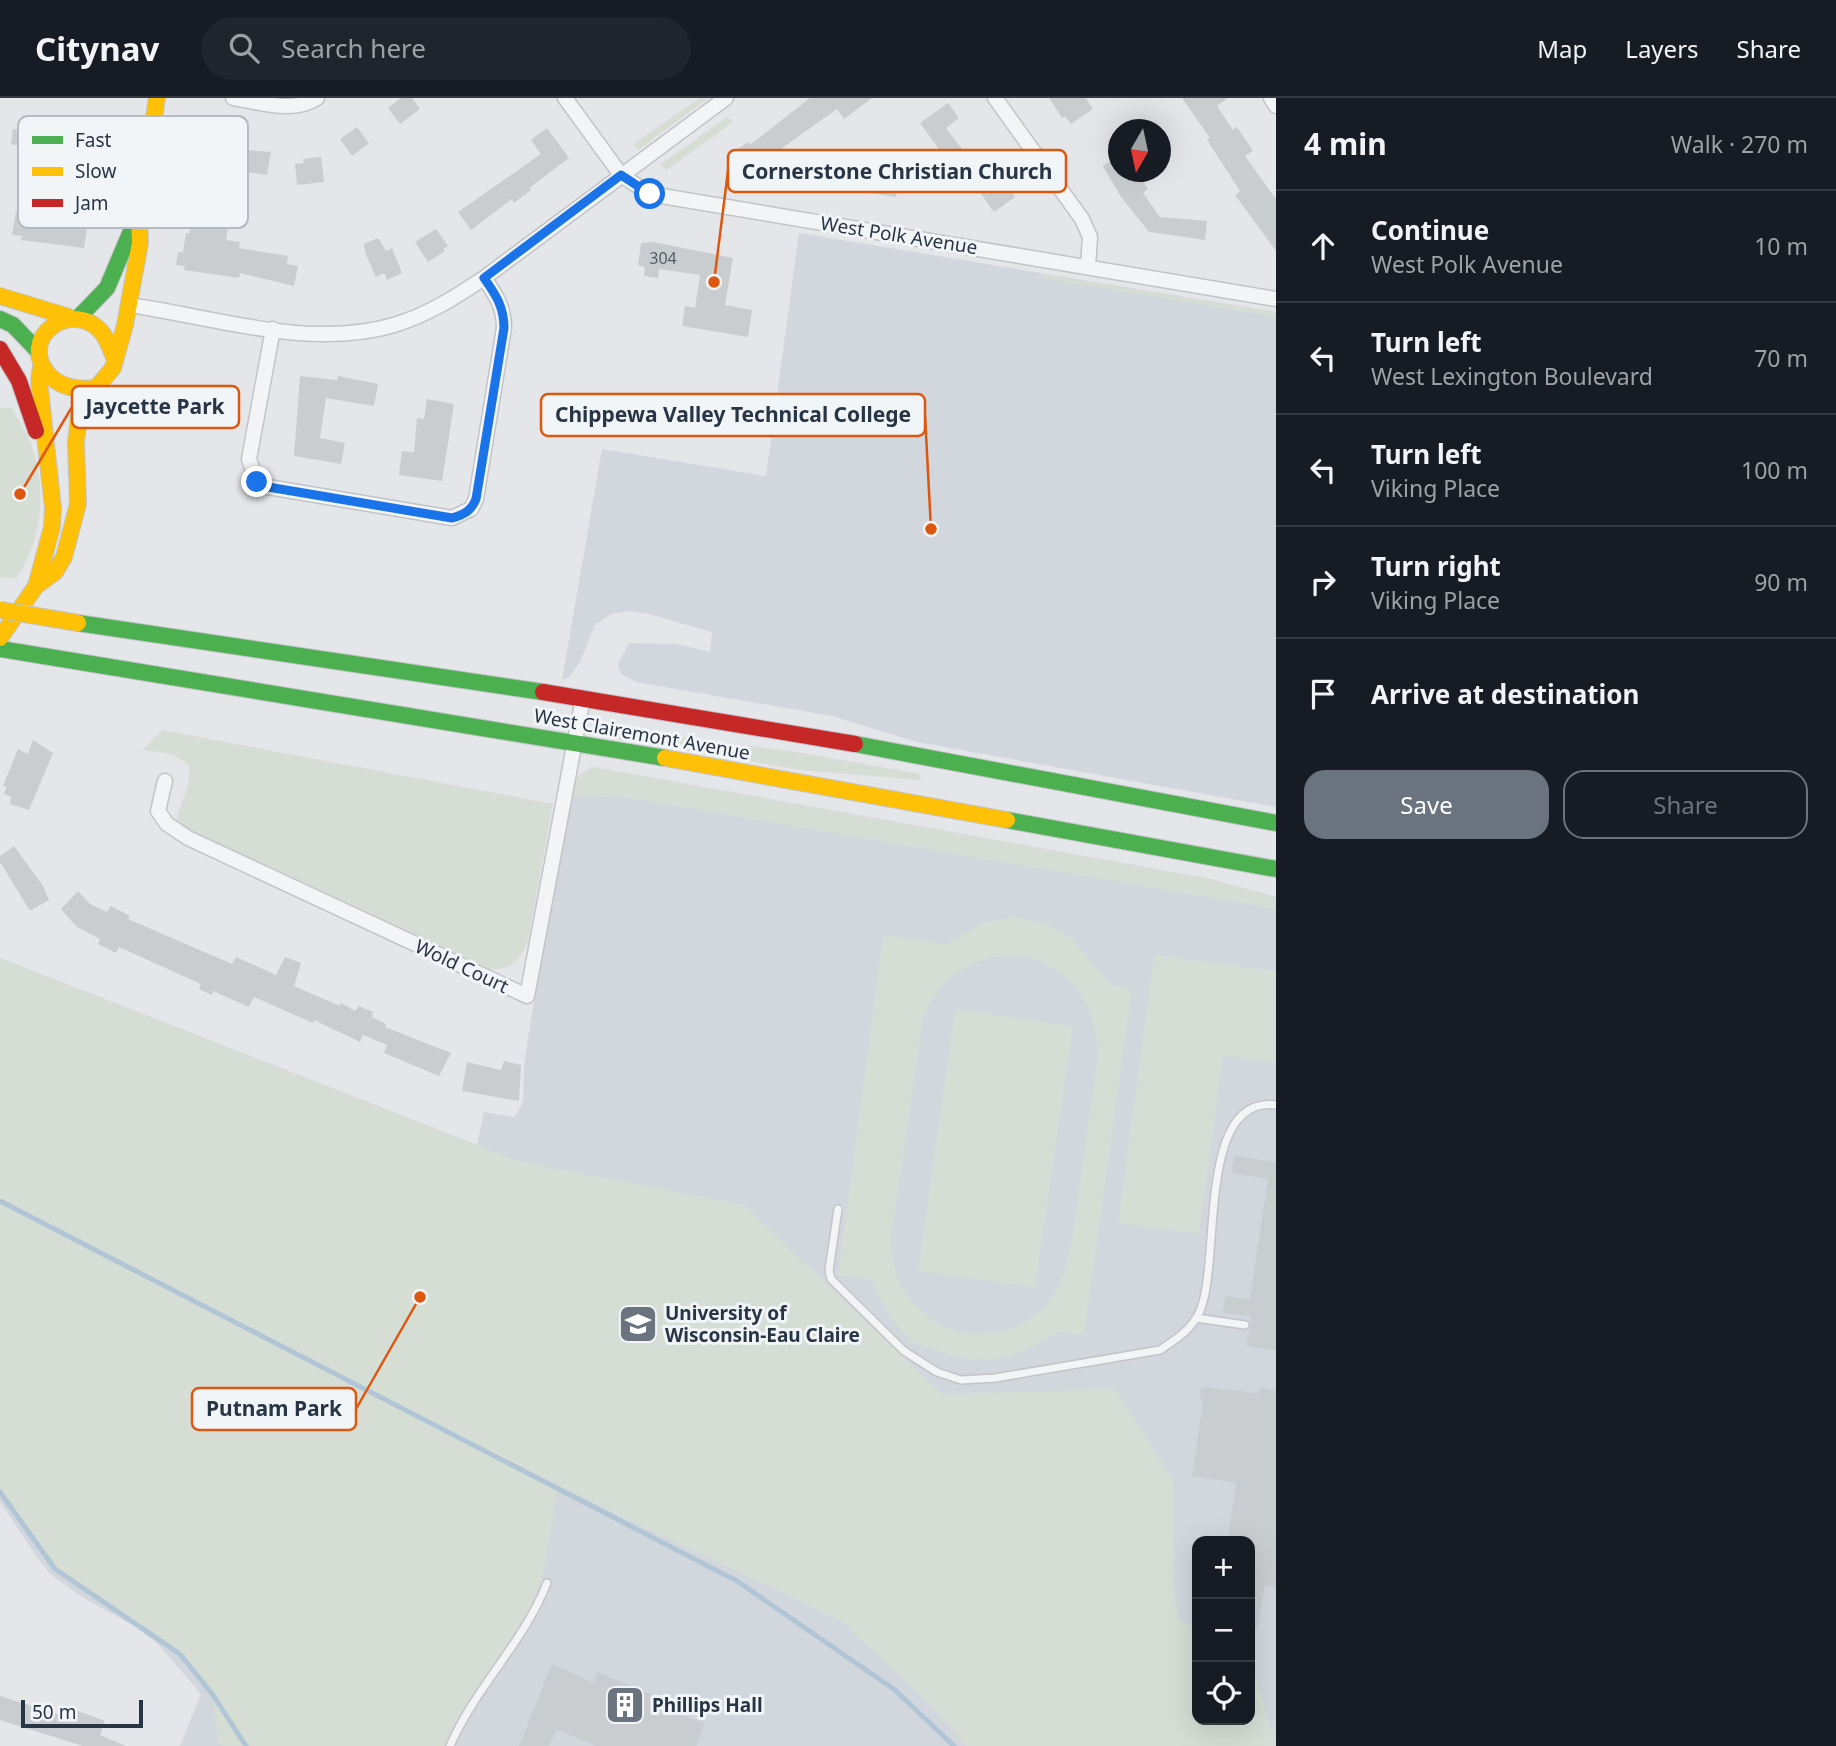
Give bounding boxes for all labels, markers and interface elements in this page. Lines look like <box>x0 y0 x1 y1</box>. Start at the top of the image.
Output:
search box <box>201 17 691 80</box>
text: Citynav <box>35 26 159 71</box>
icon: search <box>225 29 263 67</box>
text: Search here <box>281 30 426 66</box>
text: Map <box>1537 32 1587 65</box>
text: Layers <box>1625 32 1699 65</box>
text: Share <box>1737 32 1801 65</box>
legend <box>18 116 248 228</box>
north arrow <box>1108 119 1171 182</box>
text: 4 min <box>1304 123 1387 164</box>
text: Fast <box>75 127 112 153</box>
text: Walk · 270 m <box>1671 128 1808 160</box>
callout: Cornerstone Christian Church <box>728 150 1066 192</box>
text: Cornerstone Christian Church <box>742 157 1052 185</box>
text: Slow <box>75 158 116 184</box>
route start <box>634 178 665 209</box>
text: Jam <box>73 190 109 216</box>
street label: West Polk Avenue <box>819 210 979 260</box>
text: Continue <box>1371 212 1489 248</box>
icon: ahead <box>1304 227 1342 265</box>
text: 10 m <box>1754 230 1808 262</box>
house number: 304 <box>649 247 677 269</box>
text: West Polk Avenue <box>1371 248 1563 280</box>
text: Turn left <box>1371 324 1482 360</box>
icon: left <box>1304 339 1342 377</box>
text: 70 m <box>1754 342 1808 374</box>
text: West Lexington Boulevard <box>1371 360 1653 392</box>
callout: Jaycette Park <box>72 386 239 428</box>
text: Jaycette Park <box>83 392 226 420</box>
callout: Chippewa Valley Technical College <box>541 394 925 436</box>
text: Chippewa Valley Technical College <box>555 400 911 428</box>
text: Turn left <box>1371 436 1482 472</box>
icon: left <box>1304 451 1342 489</box>
text: 100 m <box>1741 454 1808 486</box>
route end <box>241 466 272 497</box>
text: Viking Place <box>1371 472 1500 504</box>
text: Turn right <box>1371 548 1501 584</box>
icon: right <box>1304 563 1342 601</box>
text: 90 m <box>1754 566 1808 598</box>
text: Viking Place <box>1371 584 1500 616</box>
icon: arrive <box>1304 675 1342 713</box>
text: Arrive at destination <box>1371 676 1640 712</box>
street label: West Clairemont Avenue <box>532 702 752 766</box>
button: Save <box>1304 770 1549 839</box>
button: Share <box>1563 770 1808 839</box>
street label: Wold Court <box>411 933 513 999</box>
place label: University of Wisconsin-Eau Claire <box>665 1300 860 1348</box>
school or university icon: University of Wisconsin-Eau Claire <box>617 1303 659 1345</box>
callout: Putnam Park <box>192 1388 356 1430</box>
text: Putnam Park <box>206 1394 343 1422</box>
map controls <box>1192 1536 1255 1725</box>
button: + <box>1192 1536 1255 1599</box>
button: − <box>1192 1599 1255 1662</box>
button: locate <box>1192 1662 1255 1725</box>
building icon: Phillips Hall <box>604 1684 646 1726</box>
place label: Phillips Hall <box>652 1692 763 1718</box>
scale bar <box>21 1697 144 1729</box>
text: 50 m <box>32 1699 76 1725</box>

